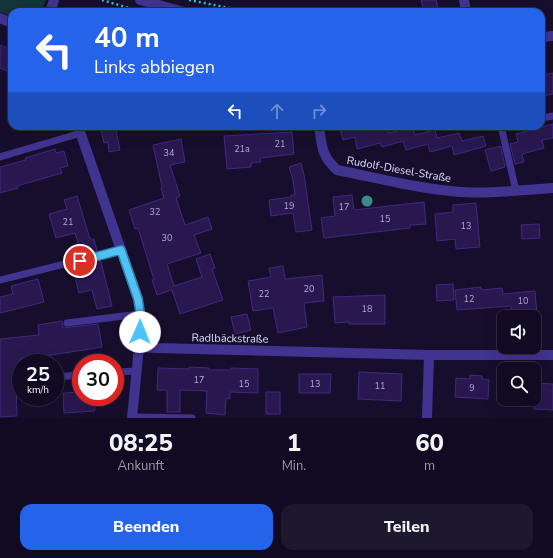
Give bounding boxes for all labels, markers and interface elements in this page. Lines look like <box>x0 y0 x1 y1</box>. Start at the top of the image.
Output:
text: 40 m <box>94 19 160 57</box>
icon: left <box>28 24 80 76</box>
text: Links abbiegen <box>94 55 215 79</box>
icon: left <box>224 100 246 122</box>
icon: ahead <box>266 100 288 122</box>
icon: right <box>308 100 330 122</box>
house number: 21 <box>275 138 285 150</box>
house number: 21a <box>234 143 250 155</box>
house number: 34 <box>164 147 175 159</box>
street label: Rudolf-Diesel-Straße <box>346 153 452 186</box>
house number: 19 <box>284 200 294 212</box>
house number: 17 <box>339 201 349 213</box>
house number: 32 <box>150 206 160 218</box>
house number: 15 <box>380 213 390 225</box>
house number: 21 <box>63 216 73 228</box>
house number: 13 <box>461 220 471 232</box>
house number: 30 <box>162 232 172 244</box>
pin <box>63 244 97 278</box>
icon: arrive <box>69 250 91 272</box>
house number: 20 <box>304 283 314 295</box>
house number: 22 <box>259 288 269 300</box>
house number: 12 <box>464 293 474 305</box>
house number: 10 <box>518 295 528 307</box>
house number: 18 <box>362 303 372 315</box>
map controls <box>497 310 541 406</box>
button: sound <box>497 310 541 354</box>
position arrow <box>119 311 161 353</box>
street label: Radlbäckstraße <box>191 330 269 347</box>
speed limit sign: 30 <box>72 354 124 406</box>
text: 25 <box>26 361 50 388</box>
button: search <box>497 362 541 406</box>
house number: 17 <box>194 374 204 386</box>
house number: 15 <box>239 378 249 390</box>
house number: 13 <box>310 378 320 390</box>
house number: 11 <box>375 380 385 392</box>
house number: 9 <box>469 382 475 394</box>
text: km/h <box>27 383 49 397</box>
text: 08:25 <box>109 427 173 459</box>
text: 1 <box>287 427 301 459</box>
text: 60 <box>415 427 444 459</box>
text: Ankunft <box>118 457 164 475</box>
text: Min. <box>282 457 306 475</box>
text: m <box>424 457 435 475</box>
button: Beenden <box>20 504 273 550</box>
button: Teilen <box>281 504 533 550</box>

